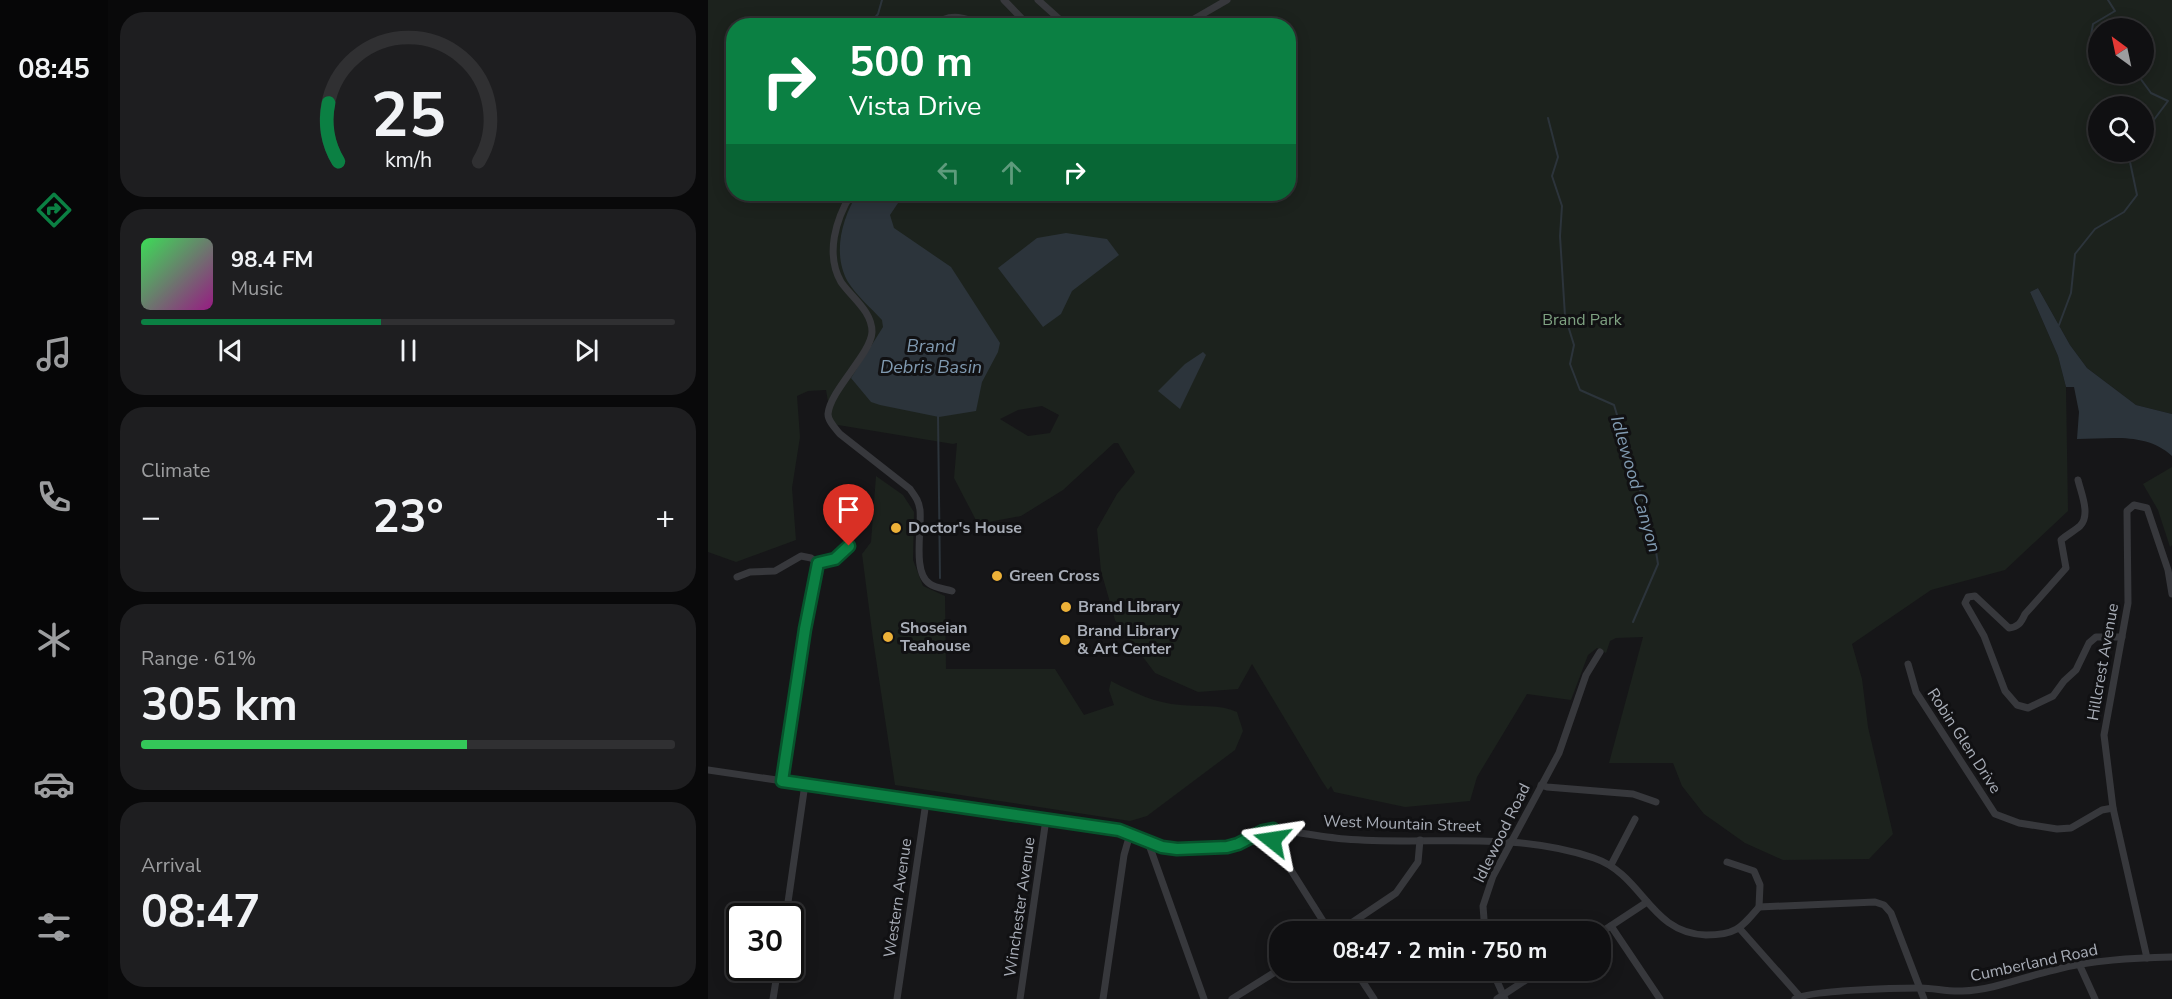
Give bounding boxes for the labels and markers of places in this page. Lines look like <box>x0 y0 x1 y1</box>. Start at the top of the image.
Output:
pin <box>823 484 874 546</box>
place label: Doctor's House <box>908 517 1022 539</box>
marker: Doctor's House <box>889 521 903 535</box>
place label: Green Cross <box>1009 565 1100 587</box>
marker: Green Cross <box>990 569 1004 583</box>
place label: Brand Library <box>1078 596 1181 618</box>
marker: Brand Library <box>1059 600 1073 614</box>
place label: Shoseian Teahouse <box>900 617 971 657</box>
place label: Brand Library & Art Center <box>1077 620 1180 660</box>
marker: Shoseian Teahouse <box>881 630 895 644</box>
marker: Brand Library & Art Center <box>1058 633 1072 647</box>

